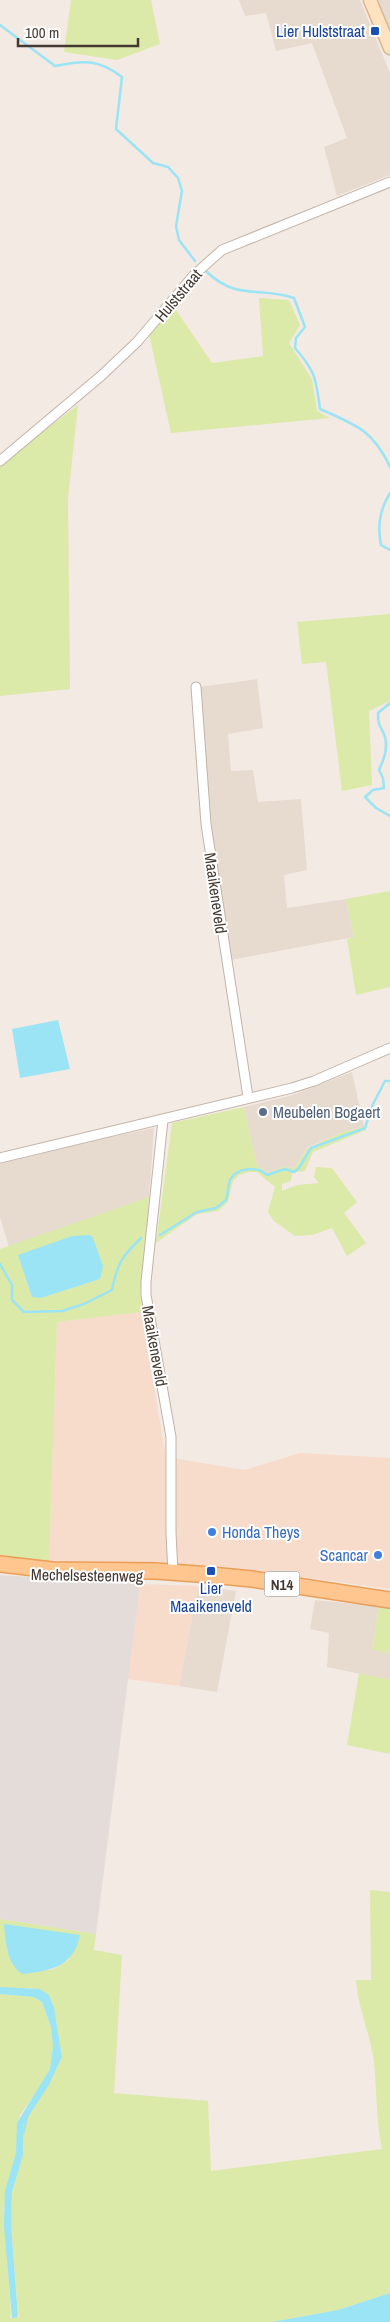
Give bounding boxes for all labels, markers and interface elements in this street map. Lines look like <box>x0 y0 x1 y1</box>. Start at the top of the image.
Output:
scale bar <box>18 15 138 47</box>
place label: Lier Hulststraat <box>276 20 365 42</box>
text: 100 m <box>25 22 59 43</box>
marker: Lier Hulststraat <box>369 25 381 37</box>
street label: Hulststraat <box>149 264 207 326</box>
street label: Maaikeneveld <box>199 851 233 935</box>
place label: Meubelen Bogaert <box>273 1101 381 1123</box>
marker: Meubelen Bogaert <box>257 1106 269 1118</box>
street label: Maaikeneveld <box>137 1304 173 1388</box>
place label: Honda Theys <box>222 1521 300 1543</box>
marker: Honda Theys <box>206 1526 218 1538</box>
place label: Scancar <box>320 1544 369 1566</box>
marker: Scancar <box>372 1549 384 1561</box>
street label: Mechelsesteenweg <box>31 1563 144 1587</box>
marker: Lier Maaikeneveld <box>205 1565 217 1577</box>
road number: N14 <box>264 1572 300 1596</box>
place label: Lier Maaikeneveld <box>170 1577 252 1617</box>

